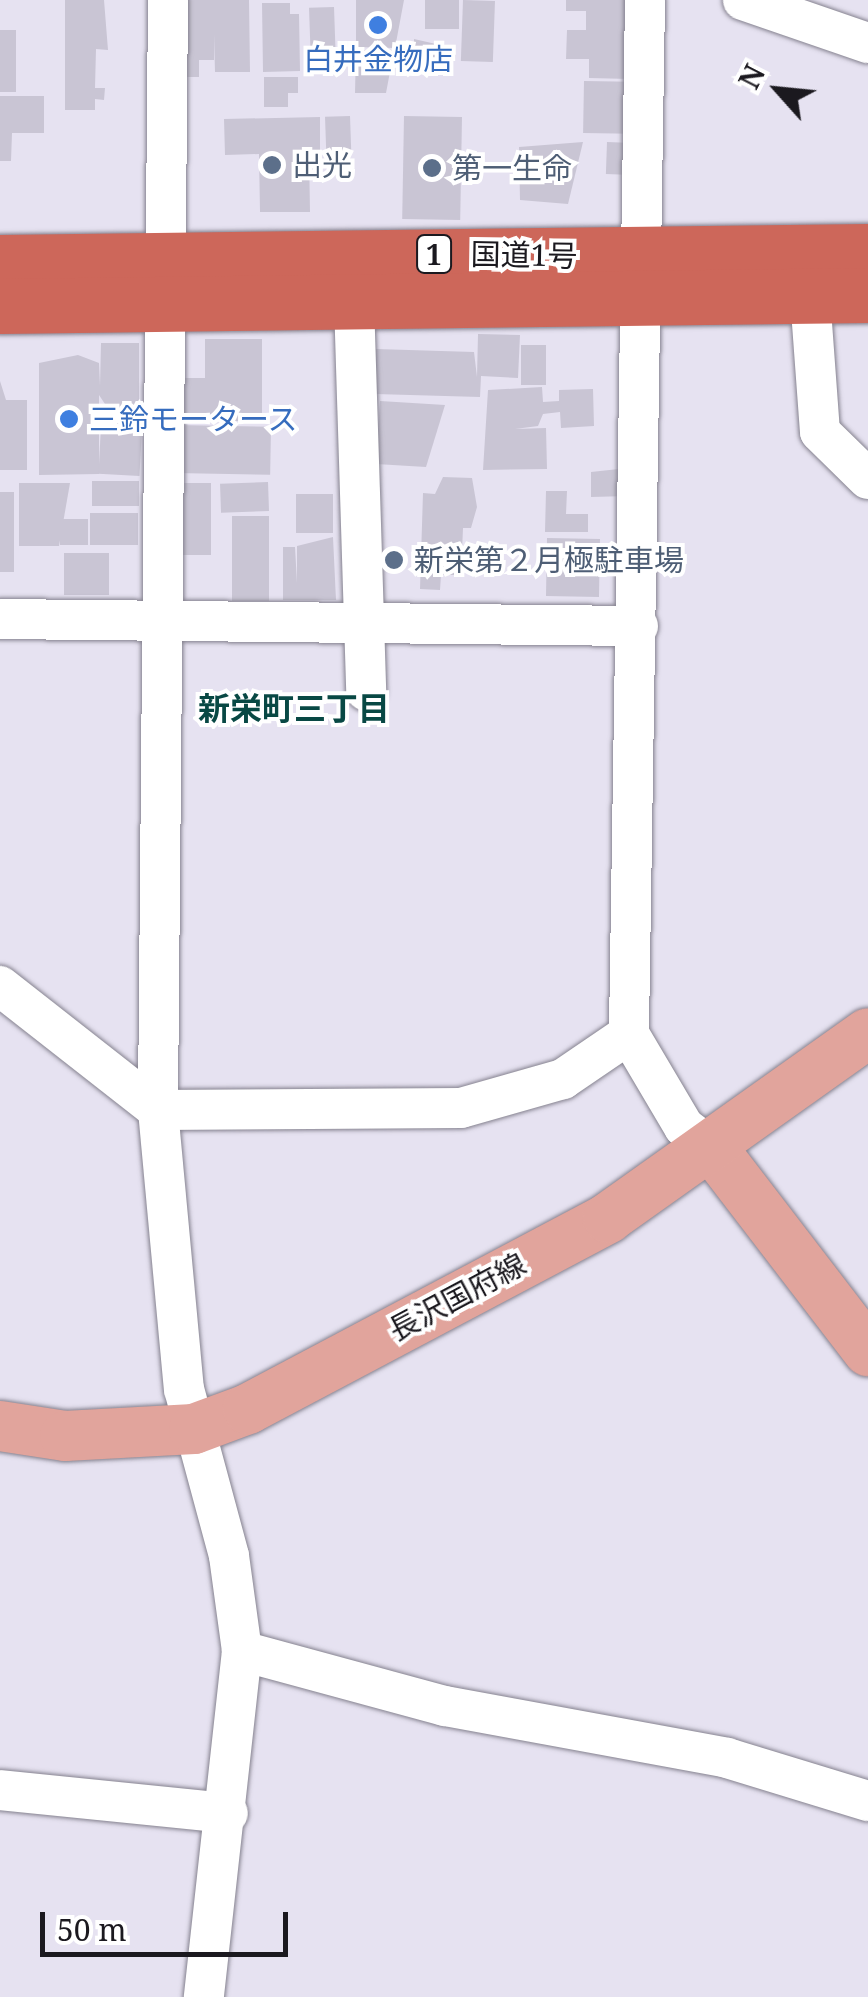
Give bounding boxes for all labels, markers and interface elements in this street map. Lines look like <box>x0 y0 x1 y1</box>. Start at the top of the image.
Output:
marker: 白井金物店 <box>367 14 389 36</box>
north arrow <box>728 40 828 140</box>
place label: 白井金物店 <box>303 41 453 77</box>
text: N <box>729 58 773 95</box>
place label: 出光 <box>292 147 352 183</box>
place label: 第一生命 <box>452 150 572 186</box>
marker: 出光 <box>261 154 283 176</box>
marker: 第一生命 <box>421 157 443 179</box>
road number: 1 <box>414 231 454 277</box>
street label: 国道1号 <box>470 236 578 274</box>
place label: 三鈴モータース <box>89 401 299 437</box>
marker: 三鈴モータース <box>58 408 80 430</box>
place label: 新栄第２月極駐車場 <box>414 542 684 578</box>
marker: 新栄第２月極駐車場 <box>383 549 405 571</box>
district label: 新栄町三丁目 <box>198 689 390 727</box>
street label: 長沢国府線 <box>382 1246 532 1348</box>
scale bar <box>45 1892 292 1954</box>
text: 50 m <box>57 1909 127 1950</box>

